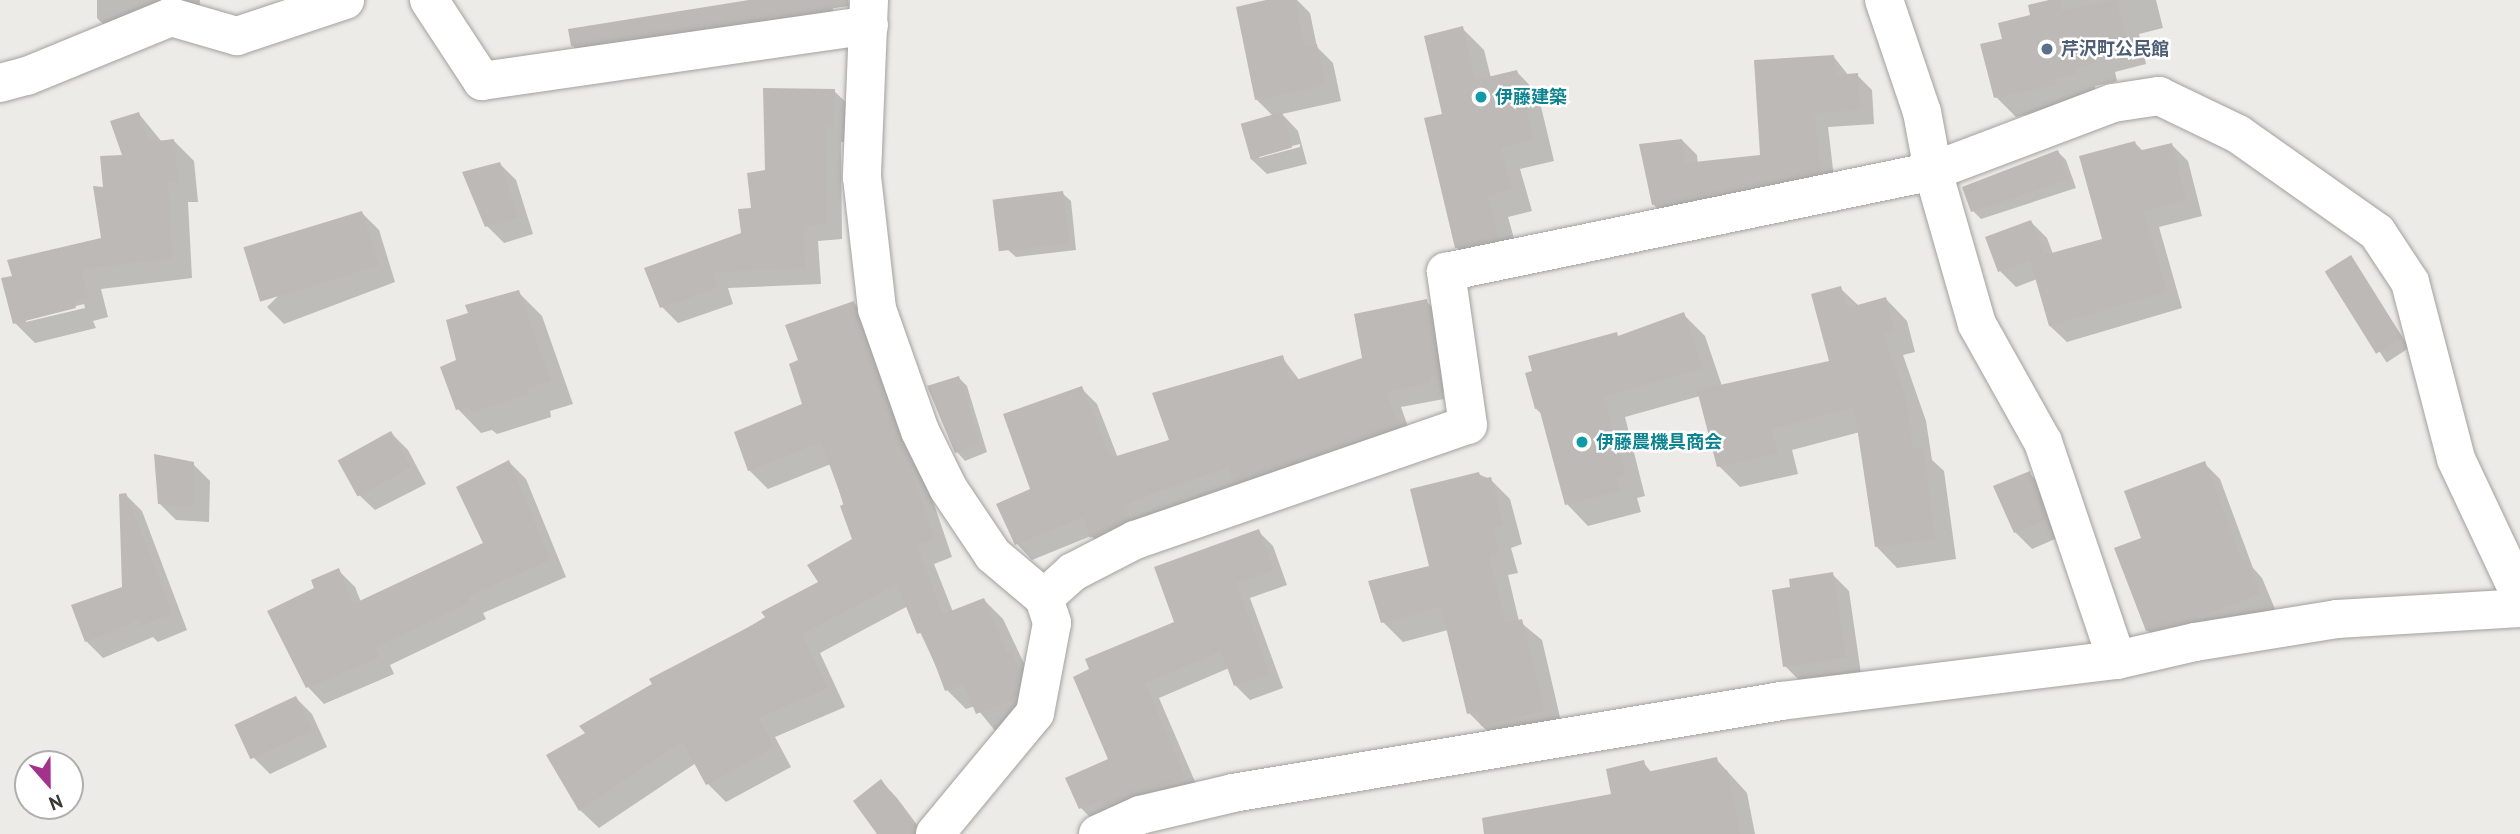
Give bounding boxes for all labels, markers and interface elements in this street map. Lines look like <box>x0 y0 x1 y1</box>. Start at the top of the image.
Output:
place label: 芹沢町公民館 <box>2061 38 2169 60</box>
marker: 芹沢町公民館 <box>2039 41 2055 57</box>
place label: 伊藤建築 <box>1495 86 1567 108</box>
marker: 伊藤建築 <box>1473 89 1489 105</box>
place label: 伊藤農機具商会 <box>1596 431 1722 453</box>
marker: 伊藤農機具商会 <box>1574 434 1590 450</box>
north arrow <box>14 750 84 820</box>
text: N <box>46 789 66 816</box>

